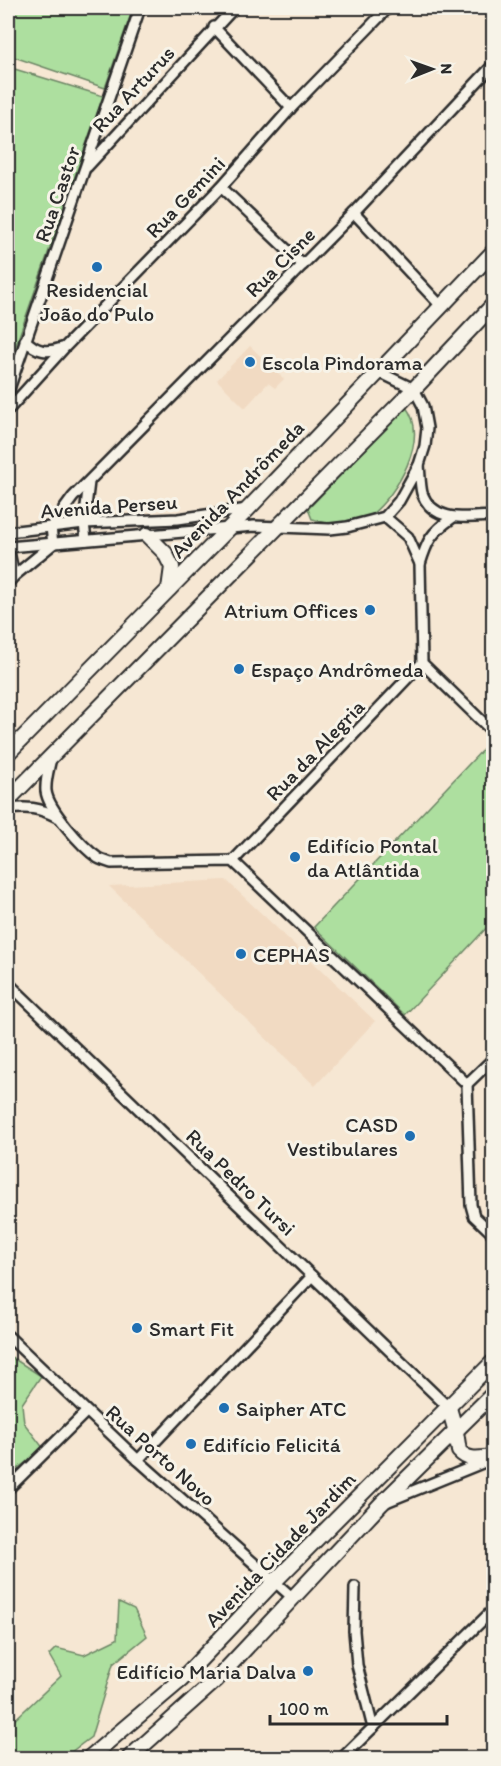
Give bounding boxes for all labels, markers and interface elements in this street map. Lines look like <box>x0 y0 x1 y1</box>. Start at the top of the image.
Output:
north arrow <box>402 39 462 99</box>
street label: Rua Arturus <box>86 40 180 138</box>
text: N <box>437 63 456 74</box>
street label: Rua Castor <box>29 142 85 245</box>
street label: Rua Gemini <box>140 151 230 243</box>
street label: Rua Cisne <box>240 222 320 302</box>
marker: Residencial João do Pulo <box>90 260 104 274</box>
place label: Residencial João do Pulo <box>40 277 154 326</box>
place label: Escola Pindorama <box>262 350 423 375</box>
marker: Escola Pindorama <box>243 355 257 369</box>
street label: Avenida Andrômeda <box>165 415 309 563</box>
street label: Avenida Perseu <box>40 489 179 523</box>
place label: Atrium Offices <box>224 598 358 623</box>
marker: Atrium Offices <box>363 603 377 617</box>
place label: Espaço Andrômeda <box>251 657 424 682</box>
marker: Espaço Andrômeda <box>232 662 246 676</box>
street label: Rua da Alegria <box>260 694 370 806</box>
place label: Edifício Pontal da Atlântida <box>307 833 438 882</box>
marker: Edifício Pontal da Atlântida <box>288 850 302 864</box>
place label: CEPHAS <box>253 942 330 967</box>
marker: CEPHAS <box>234 947 248 961</box>
place label: CASD Vestibulares <box>287 1112 398 1161</box>
street label: Rua Pedro Tursi <box>181 1123 301 1241</box>
marker: CASD Vestibulares <box>403 1129 417 1143</box>
place label: Smart Fit <box>149 1316 234 1341</box>
marker: Smart Fit <box>130 1321 144 1335</box>
place label: Saipher ATC <box>236 1396 347 1421</box>
street label: Rua Porto Novo <box>101 1399 221 1511</box>
marker: Saipher ATC <box>217 1401 231 1415</box>
place label: Edifício Felicitá <box>203 1432 341 1457</box>
marker: Edifício Felicitá <box>184 1437 198 1451</box>
street label: Avenida Cidade Jardim <box>199 1466 361 1632</box>
place label: Edifício Maria Dalva <box>117 1659 296 1684</box>
marker: Edifício Maria Dalva <box>301 1664 315 1678</box>
scale bar <box>270 1688 447 1726</box>
text: 100 m <box>279 1698 329 1720</box>

